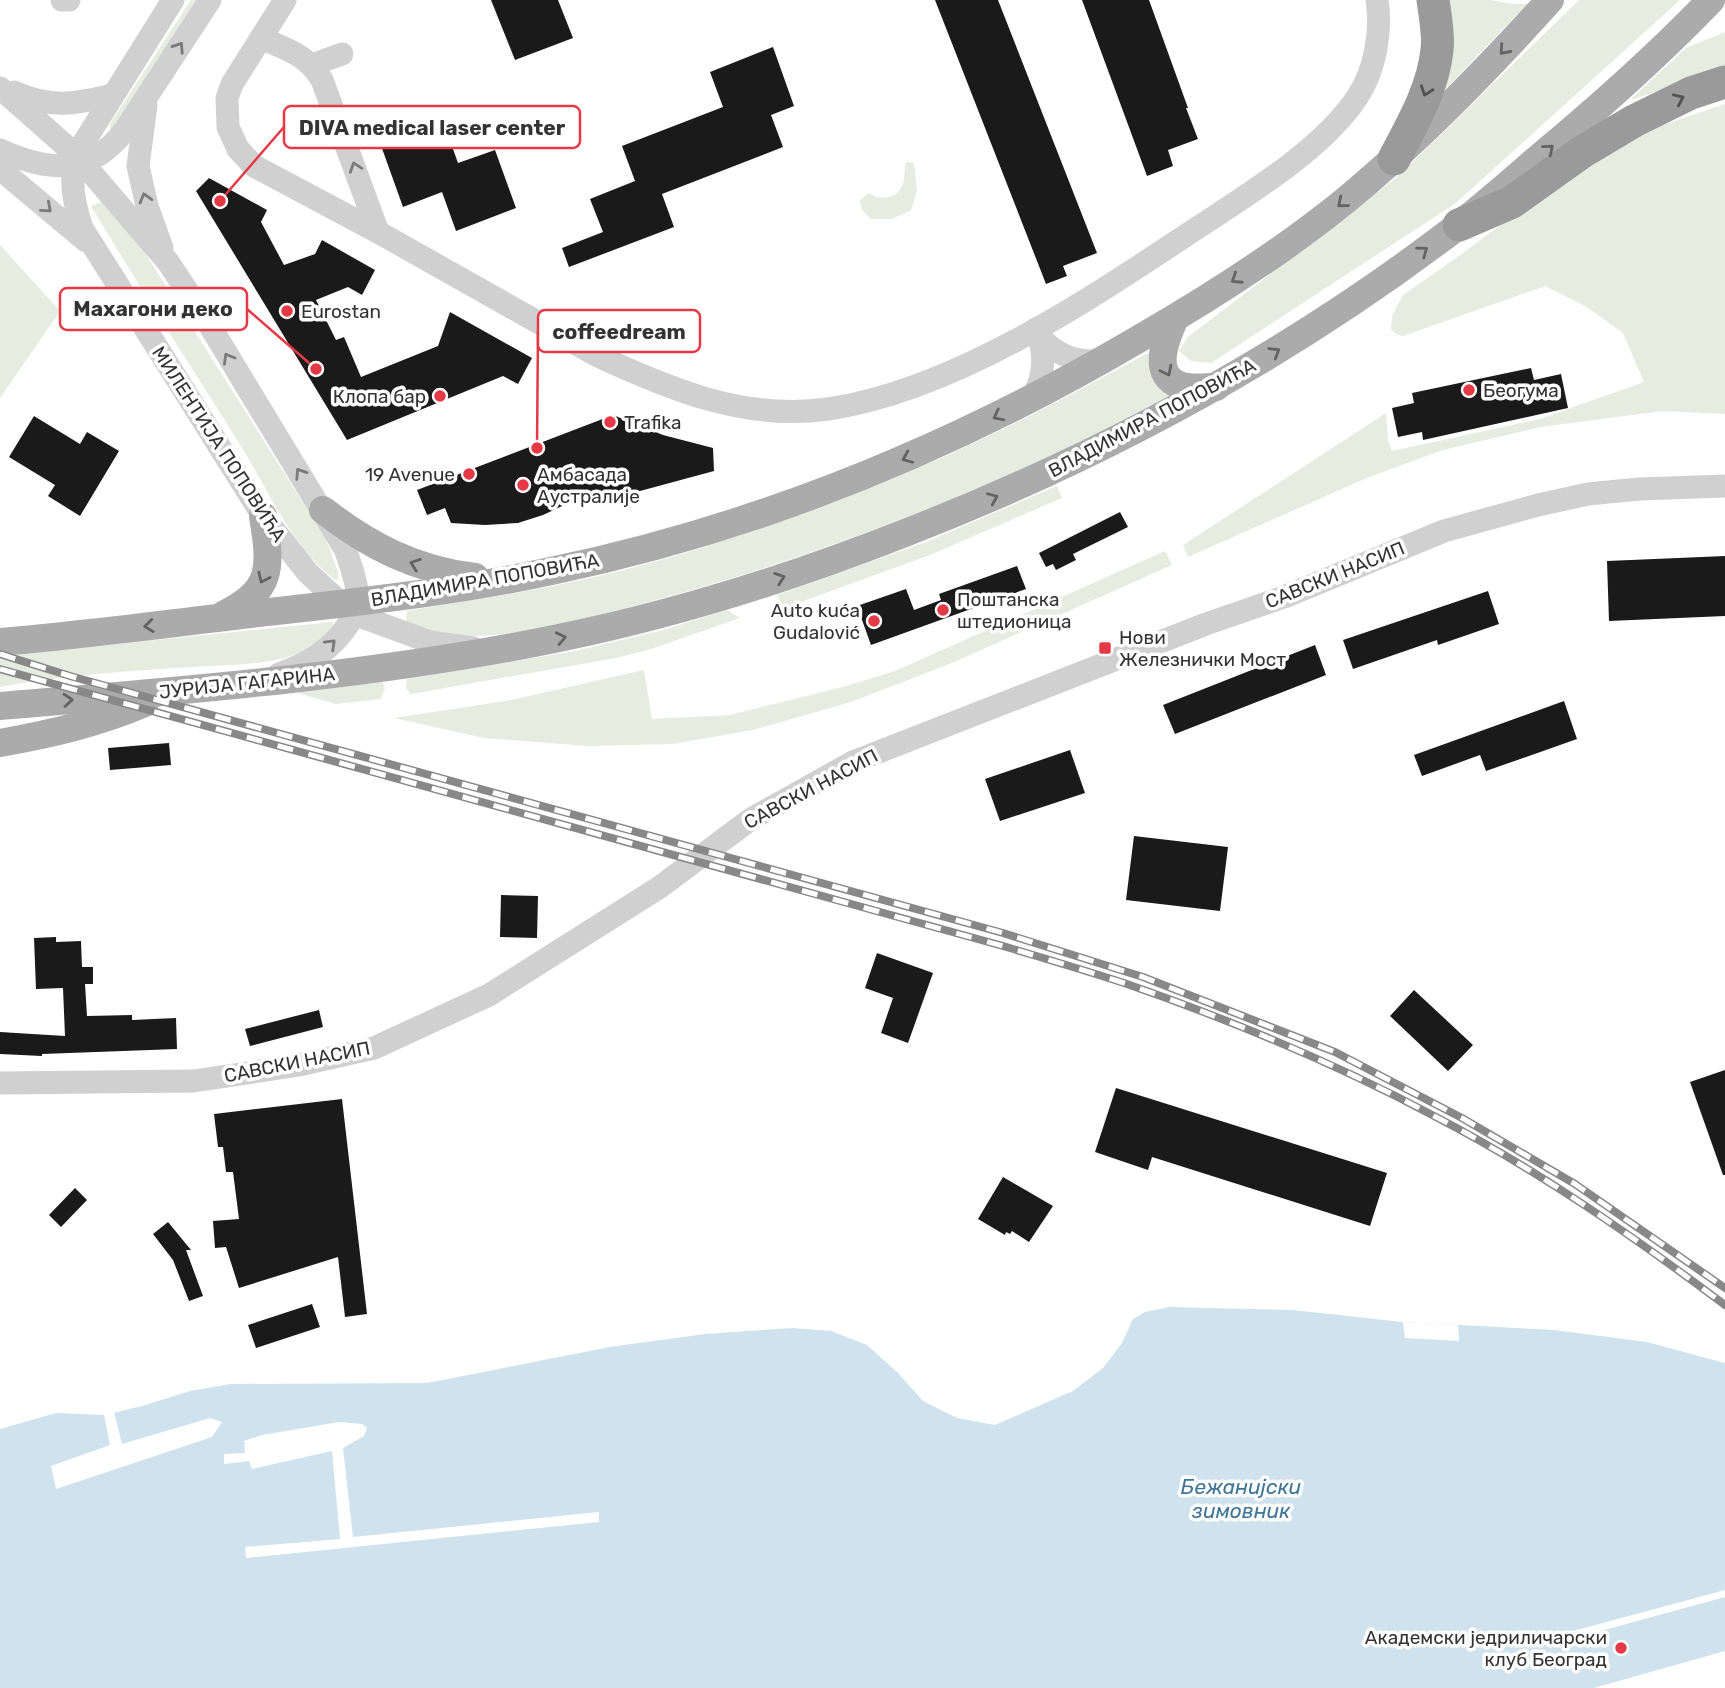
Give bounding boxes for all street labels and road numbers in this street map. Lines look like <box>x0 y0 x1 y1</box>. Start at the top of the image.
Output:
street label: МИЛЕНТИЈА ПОПОВИЋА <box>147 342 291 546</box>
street label: ВЛАДИМИРА ПОПОВИЋА <box>1044 353 1260 482</box>
street label: САВСКИ НАСИП <box>1262 537 1408 613</box>
street label: ВЛАДИМИРА ПОПОВИЋА <box>369 549 601 611</box>
street label: ЈУРИЈА ГАГАРИНА <box>158 662 336 704</box>
street label: САВСКИ НАСИП <box>740 744 882 834</box>
street label: САВСКИ НАСИП <box>222 1037 372 1087</box>

